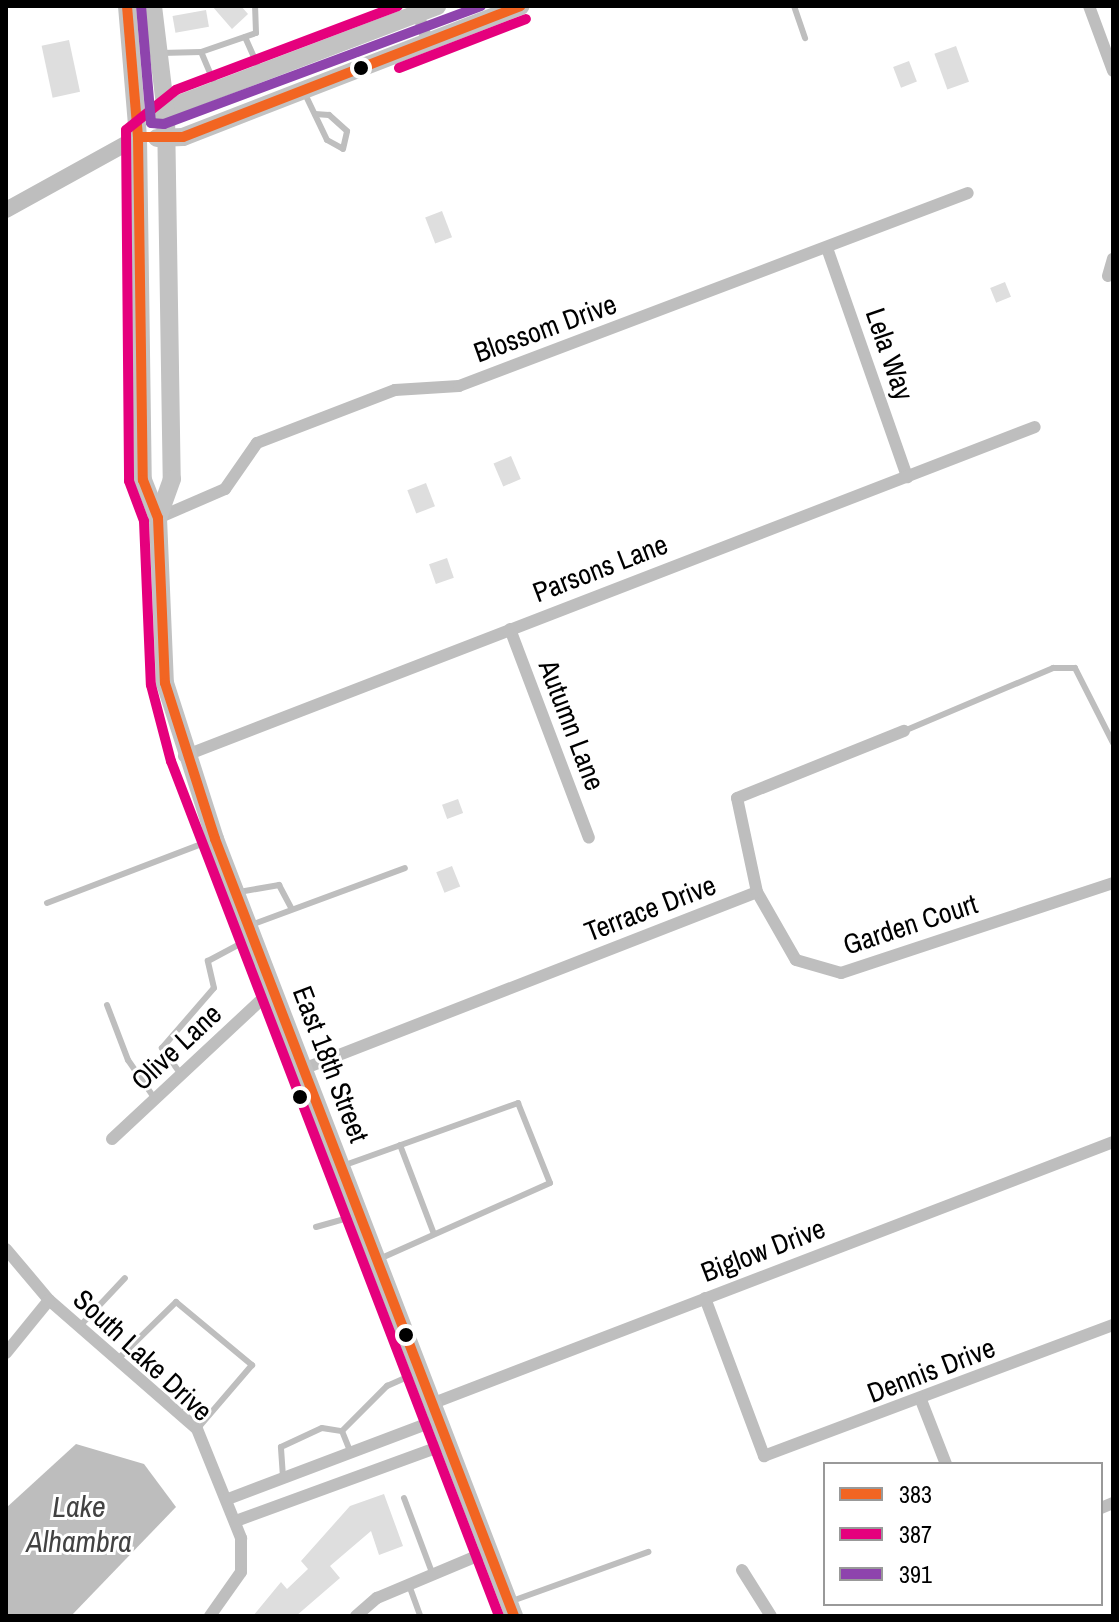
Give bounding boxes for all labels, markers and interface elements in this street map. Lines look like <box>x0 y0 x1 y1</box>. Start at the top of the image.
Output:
unlabelled marker <box>353 60 369 76</box>
street label: Blossom Drive <box>469 287 621 369</box>
street label: Lela Way <box>859 304 921 404</box>
street label: Parsons Lane <box>528 527 672 609</box>
street label: Autumn Lane <box>532 655 612 795</box>
street label: Terrace Drive <box>580 868 720 948</box>
street label: Garden Court <box>839 887 981 961</box>
street label: East 18th Street <box>286 981 376 1147</box>
street label: Olive Lane <box>124 997 228 1097</box>
unlabelled marker <box>292 1089 308 1105</box>
street label: Biglow Drive <box>696 1211 830 1289</box>
street label: South Lake Drive <box>67 1282 219 1428</box>
unlabelled marker <box>398 1327 414 1343</box>
street label: Dennis Drive <box>862 1330 1000 1410</box>
legend <box>823 1462 1103 1606</box>
text: 383 <box>899 1478 932 1510</box>
water label: Lake Alhambra <box>26 1488 132 1558</box>
text: 387 <box>899 1518 932 1550</box>
text: 391 <box>899 1558 932 1590</box>

